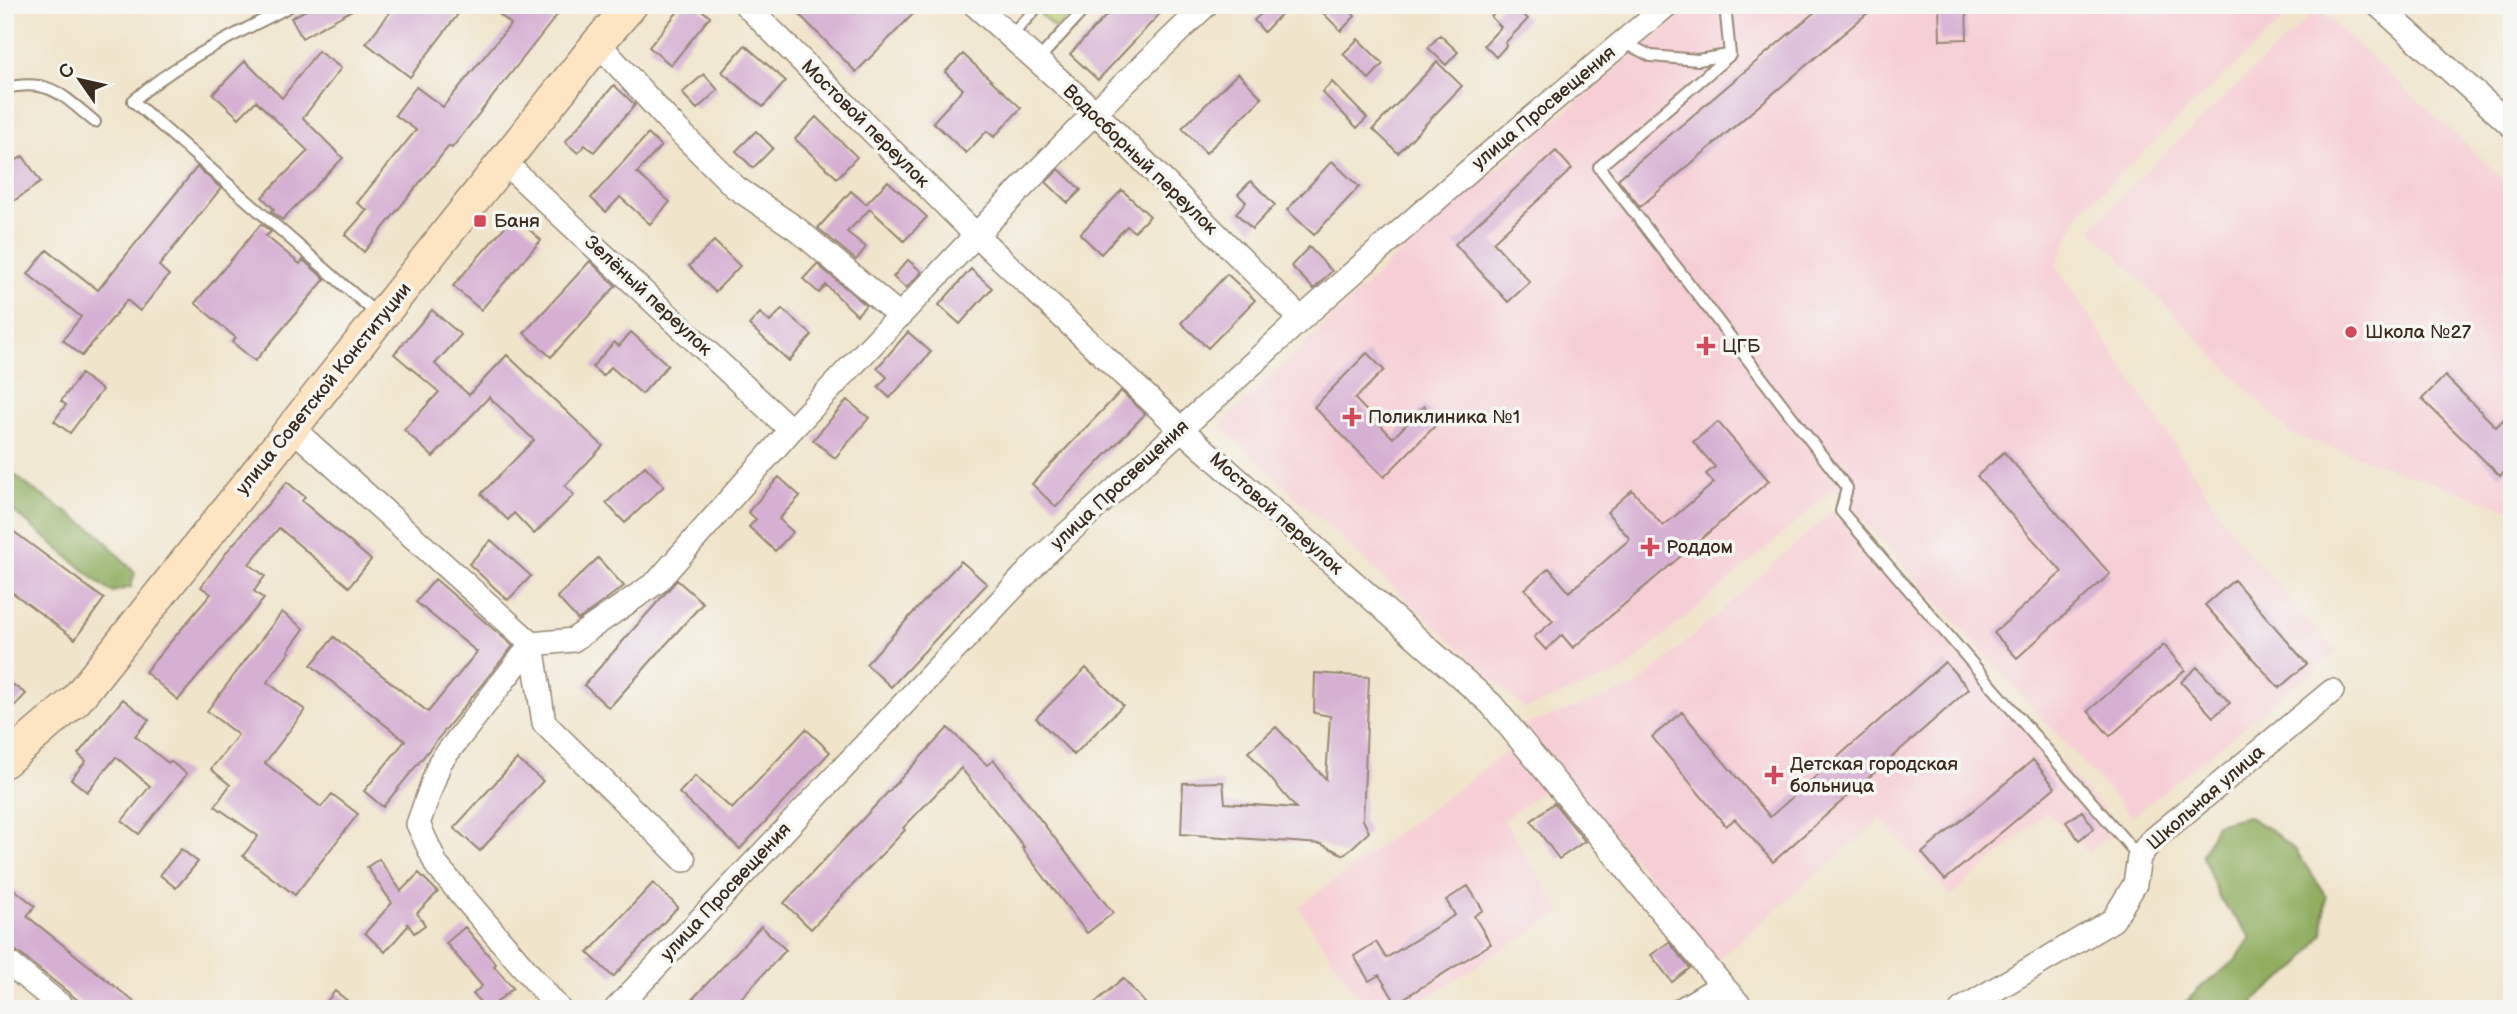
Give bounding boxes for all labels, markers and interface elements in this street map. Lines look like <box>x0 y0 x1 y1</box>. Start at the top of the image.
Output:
street label: улица Просвещения <box>1467 41 1621 175</box>
north arrow <box>46 46 116 116</box>
street label: Мостовой переулок <box>796 55 934 193</box>
text: С <box>54 59 80 83</box>
street label: Водосборный переулок <box>1058 80 1222 240</box>
place label: Баня <box>494 210 540 233</box>
marker: Баня <box>472 213 488 229</box>
street label: Зелёный переулок <box>580 231 716 361</box>
street label: улица Советской Конституции <box>231 278 417 500</box>
place label: Школа №27 <box>2365 321 2472 344</box>
marker: Школа №27 <box>2343 324 2359 340</box>
place label: ЦГБ <box>1722 335 1761 358</box>
marker: ЦГБ <box>1696 336 1716 356</box>
place label: Поликлиника №1 <box>1368 406 1520 429</box>
marker: Поликлиника №1 <box>1342 407 1362 427</box>
street label: улица Просвещения <box>1046 415 1194 555</box>
street label: Мостовой переулок <box>1204 448 1348 580</box>
place label: Роддом <box>1666 536 1733 559</box>
marker: Роддом <box>1640 537 1660 557</box>
street label: Школьная улица <box>2142 741 2270 855</box>
place label: Детская городская больница <box>1790 753 1958 798</box>
marker: Детская городская больница <box>1764 765 1784 785</box>
street label: улица Просвещения <box>656 818 796 966</box>

